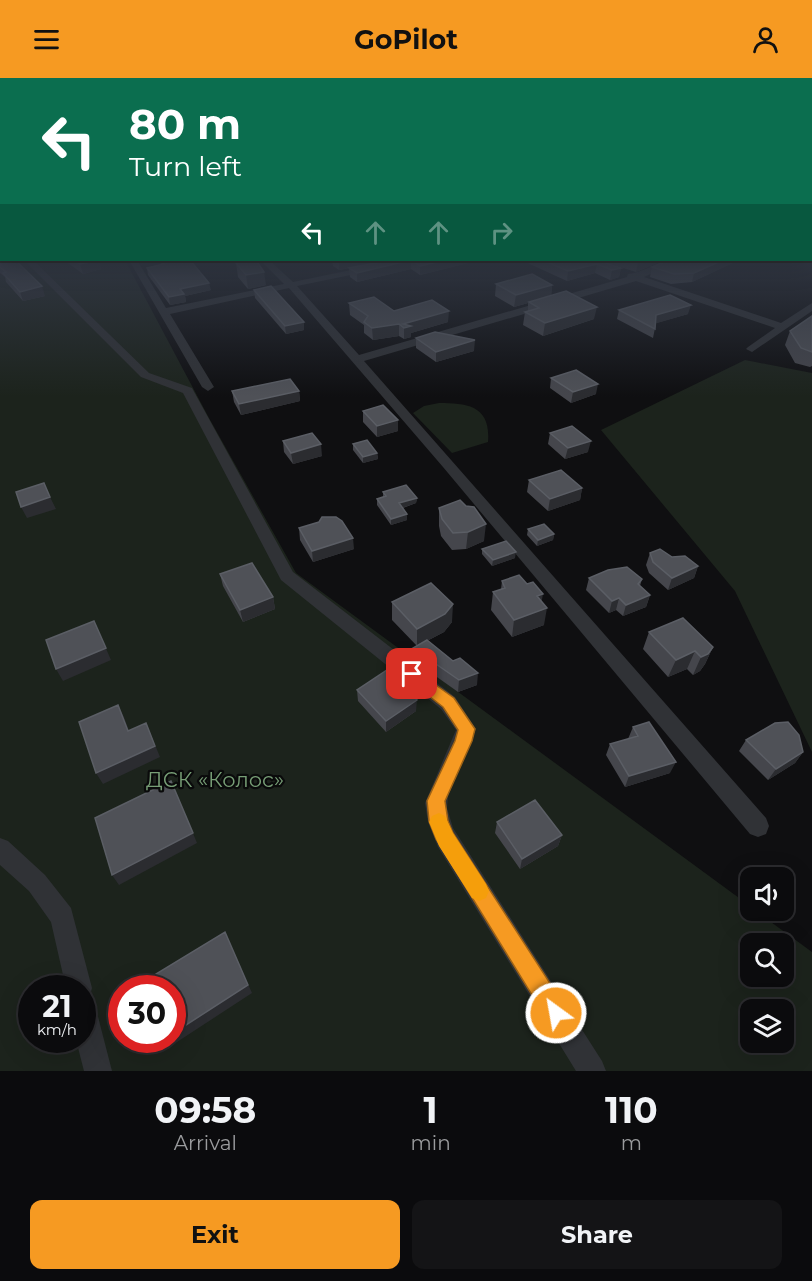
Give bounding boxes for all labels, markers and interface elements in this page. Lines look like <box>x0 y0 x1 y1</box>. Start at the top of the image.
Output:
icon: menu <box>30 23 63 56</box>
text: GoPilot <box>354 23 458 56</box>
icon: person <box>749 23 782 56</box>
text: 80 m <box>129 98 241 150</box>
icon: left <box>30 102 108 180</box>
text: Turn left <box>129 150 242 183</box>
icon: left <box>296 216 329 249</box>
icon: ahead <box>359 216 392 249</box>
icon: ahead <box>422 216 455 249</box>
icon: right <box>485 216 518 249</box>
pin <box>386 648 437 699</box>
icon: arrive <box>395 657 428 690</box>
park label: ДСК «Колос» <box>146 767 284 792</box>
map controls <box>740 867 794 1053</box>
button: sound <box>740 867 794 921</box>
button: search <box>740 933 794 987</box>
speed limit sign: 30 <box>108 975 186 1053</box>
position arrow <box>524 981 588 1045</box>
text: 21 <box>42 988 72 1025</box>
button: layers <box>740 999 794 1053</box>
text: km/h <box>37 1020 77 1039</box>
text: 09:58 <box>154 1088 256 1132</box>
text: 1 <box>424 1088 438 1132</box>
text: 110 <box>605 1088 658 1132</box>
text: Arrival <box>174 1131 237 1155</box>
text: min <box>411 1131 451 1155</box>
text: m <box>621 1131 642 1155</box>
button: Exit <box>30 1200 400 1269</box>
button: Share <box>412 1200 782 1269</box>

